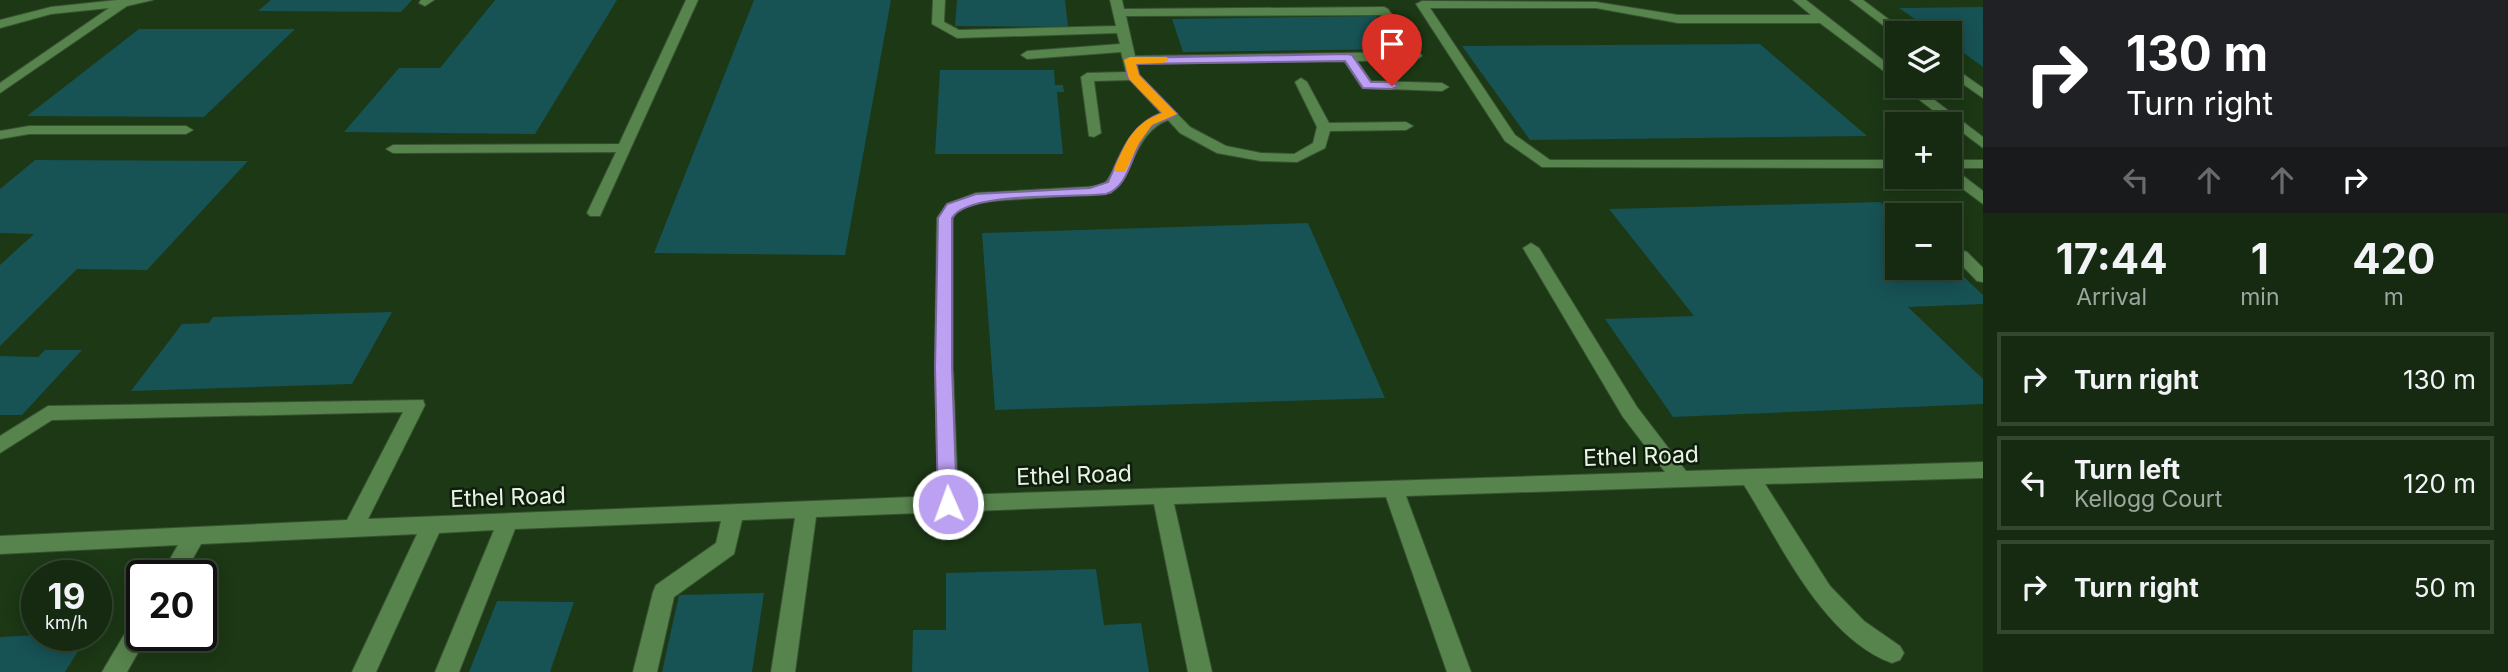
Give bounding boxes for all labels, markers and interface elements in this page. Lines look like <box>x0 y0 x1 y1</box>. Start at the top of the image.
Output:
pin <box>1362 14 1422 86</box>
map controls <box>1885 21 1962 280</box>
button: layers <box>1885 21 1962 98</box>
text: 130 m <box>2126 24 2268 83</box>
icon: arrive <box>1373 25 1411 63</box>
icon: right <box>2011 28 2102 119</box>
text: Turn right <box>2126 84 2273 123</box>
button: + <box>1885 112 1962 189</box>
icon: left <box>2117 161 2155 199</box>
icon: ahead <box>2190 161 2228 199</box>
icon: ahead <box>2263 161 2301 199</box>
icon: right <box>2336 161 2374 199</box>
button: − <box>1885 203 1962 280</box>
text: 17:44 <box>2056 233 2168 284</box>
text: 1 <box>2251 233 2269 284</box>
text: 420 <box>2352 233 2435 284</box>
text: Arrival <box>2076 283 2147 311</box>
text: min <box>2240 283 2280 311</box>
text: m <box>2384 283 2404 311</box>
icon: right <box>2015 360 2053 398</box>
text: Turn right <box>2074 364 2199 395</box>
text: 130 m <box>2403 364 2476 395</box>
street label: Ethel Road <box>1583 440 1699 472</box>
text: Turn left <box>2074 454 2180 485</box>
street label: Ethel Road <box>1016 459 1132 491</box>
icon: left <box>2015 464 2053 502</box>
position arrow <box>911 467 985 541</box>
text: 120 m <box>2403 468 2476 499</box>
street label: Ethel Road <box>450 481 566 513</box>
text: Kellogg Court <box>2074 485 2222 513</box>
speed limit sign: 20 <box>126 560 217 651</box>
icon: right <box>2015 568 2053 606</box>
text: Turn right <box>2074 572 2199 603</box>
text: 50 m <box>2414 572 2476 603</box>
text: 19 <box>48 575 85 617</box>
text: km/h <box>45 612 88 633</box>

